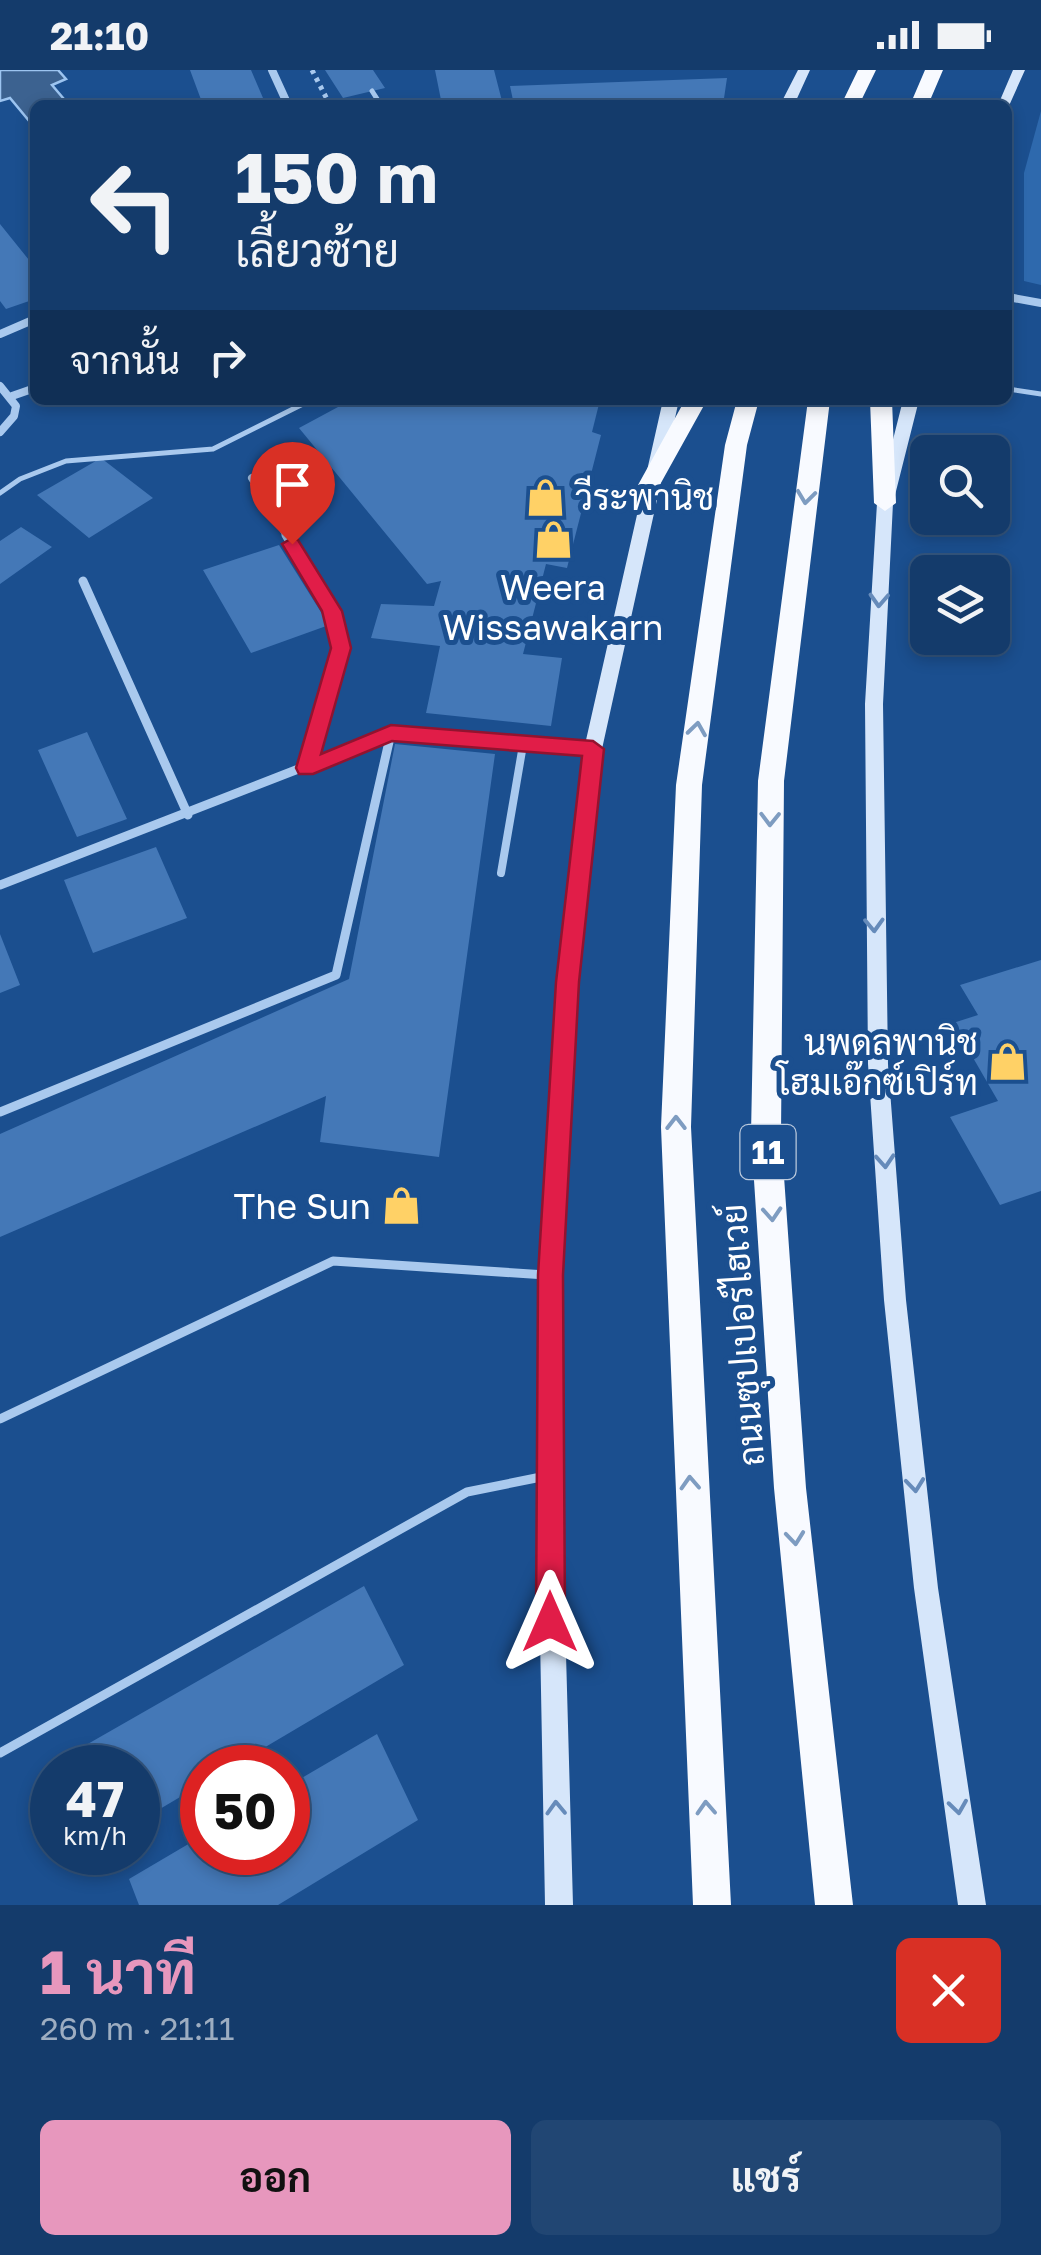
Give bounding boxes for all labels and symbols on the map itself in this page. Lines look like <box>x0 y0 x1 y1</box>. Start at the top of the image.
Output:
pin <box>250 442 335 545</box>
place label: วีระพานิช <box>574 475 714 518</box>
shop icon: วีระพานิช <box>524 476 566 518</box>
one-way arrow <box>796 489 817 505</box>
shop icon: Weera Wissawakarn <box>532 519 574 561</box>
place label: Weera Wissawakarn <box>442 566 664 648</box>
one-way arrow <box>869 593 890 609</box>
one-way arrow <box>685 721 706 737</box>
one-way arrow <box>760 812 781 828</box>
one-way arrow <box>863 917 884 933</box>
place label: นพดลพานิช โฮมเอ๊กซ์เปิร์ท <box>775 1021 978 1103</box>
shop icon: นพดลพานิช โฮมเอ๊กซ์เปิร์ท <box>987 1041 1029 1083</box>
one-way arrow <box>666 1115 687 1131</box>
road number: 11 <box>740 1125 796 1179</box>
one-way arrow <box>874 1154 895 1170</box>
place label: The Sun <box>234 1185 371 1227</box>
shop icon: The Sun <box>380 1185 422 1227</box>
street label: ถนนซุปเปอร์ไฮเวย์ <box>711 1202 776 1468</box>
one-way arrow <box>761 1207 782 1223</box>
one-way arrow <box>679 1475 700 1491</box>
one-way arrow <box>904 1477 925 1493</box>
one-way arrow <box>784 1531 805 1547</box>
position arrow <box>498 1570 602 1674</box>
speed limit sign: 50 <box>180 1745 310 1875</box>
one-way arrow <box>545 1799 566 1815</box>
one-way arrow <box>696 1799 717 1815</box>
one-way arrow <box>946 1799 967 1815</box>

